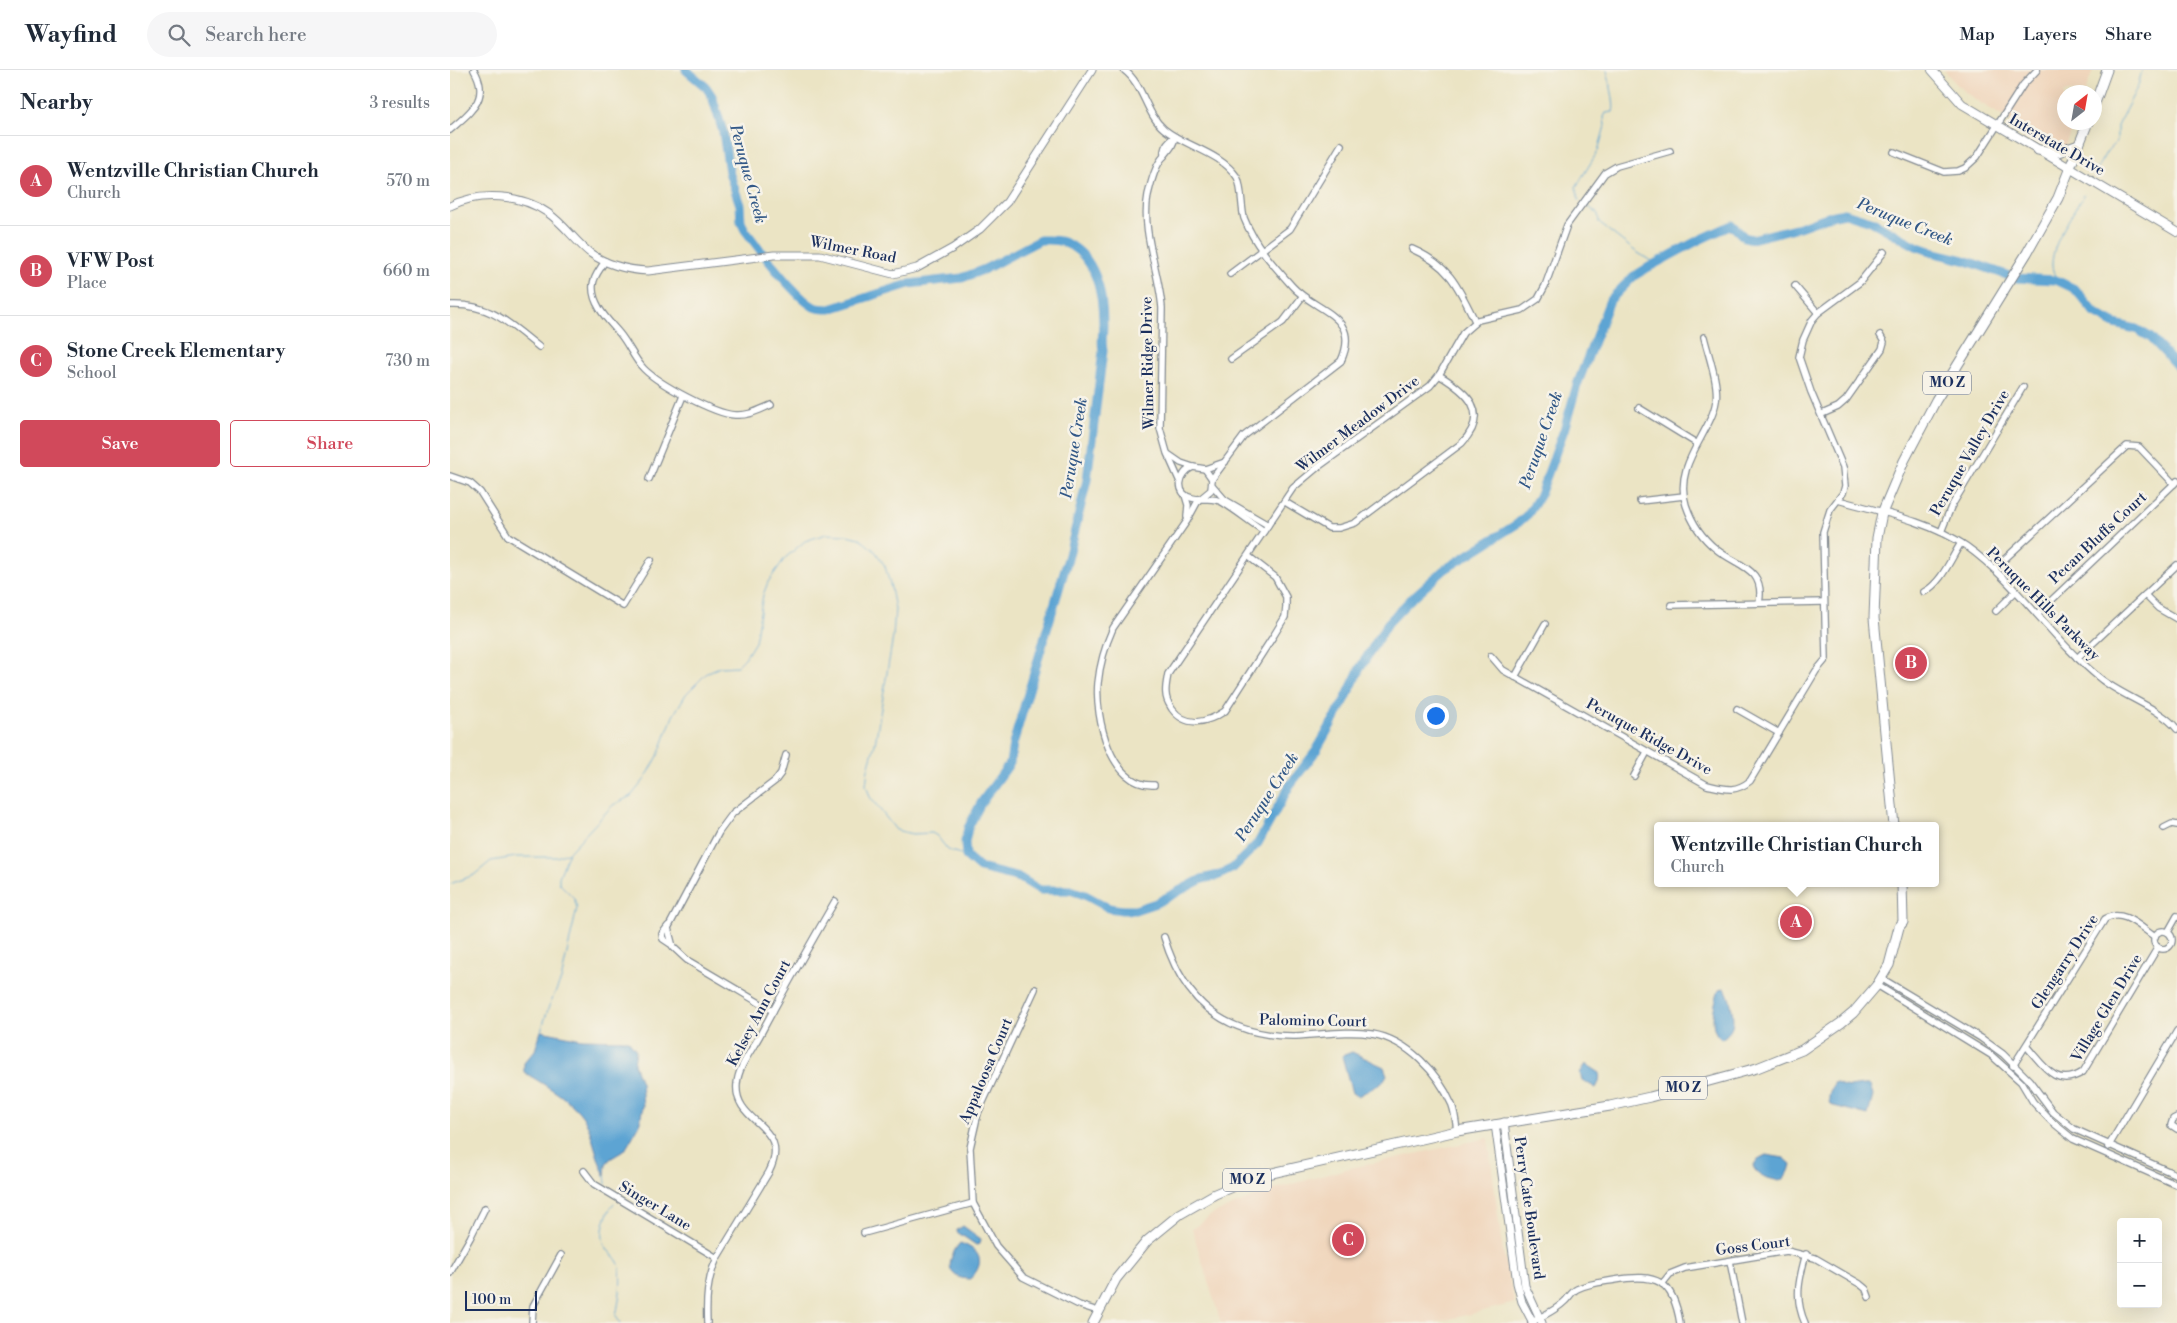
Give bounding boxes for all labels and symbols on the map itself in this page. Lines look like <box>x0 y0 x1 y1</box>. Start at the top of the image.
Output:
north arrow <box>2057 85 2102 130</box>
street label: Interstate Drive <box>2006 110 2108 180</box>
water label: Peruque Creek <box>725 121 771 226</box>
water label: Peruque Creek <box>1853 193 1956 250</box>
street label: Wilmer Road <box>807 232 898 268</box>
street label: Wilmer Ridge Drive <box>1137 296 1159 431</box>
street label: Wilmer Meadow Drive <box>1292 371 1423 477</box>
road number: MO Z <box>1923 372 1971 394</box>
street label: Peruque Valley Drive <box>1926 386 2014 520</box>
water label: Peruque Creek <box>1515 389 1567 492</box>
water label: Peruque Creek <box>1056 396 1092 501</box>
street label: Pecan Bluffs Court <box>2045 487 2151 588</box>
street label: Peruque Hills Parkway <box>1982 543 2104 665</box>
pin: B <box>1895 644 1927 682</box>
street label: Peruque Ridge Drive <box>1583 694 1715 780</box>
your location <box>1423 703 1449 729</box>
water label: Peruque Creek <box>1230 749 1303 846</box>
pin: A <box>1780 903 1812 941</box>
street label: Glengarry Drive <box>2027 911 2103 1013</box>
street label: Village Glen Drive <box>2067 950 2147 1066</box>
street label: Kelsey Ann Court <box>723 956 795 1070</box>
street label: Palomino Court <box>1259 1011 1368 1031</box>
street label: Appaloosa Court <box>955 1015 1017 1128</box>
road number: MO Z <box>1659 1076 1707 1100</box>
street label: Perry Cate Boulevard <box>1510 1135 1549 1281</box>
road number: MO Z <box>1223 1168 1271 1192</box>
street label: Singer Lane <box>615 1177 695 1235</box>
pin: C <box>1332 1221 1364 1259</box>
street label: Goss Court <box>1715 1232 1792 1260</box>
scale bar <box>465 1288 538 1311</box>

